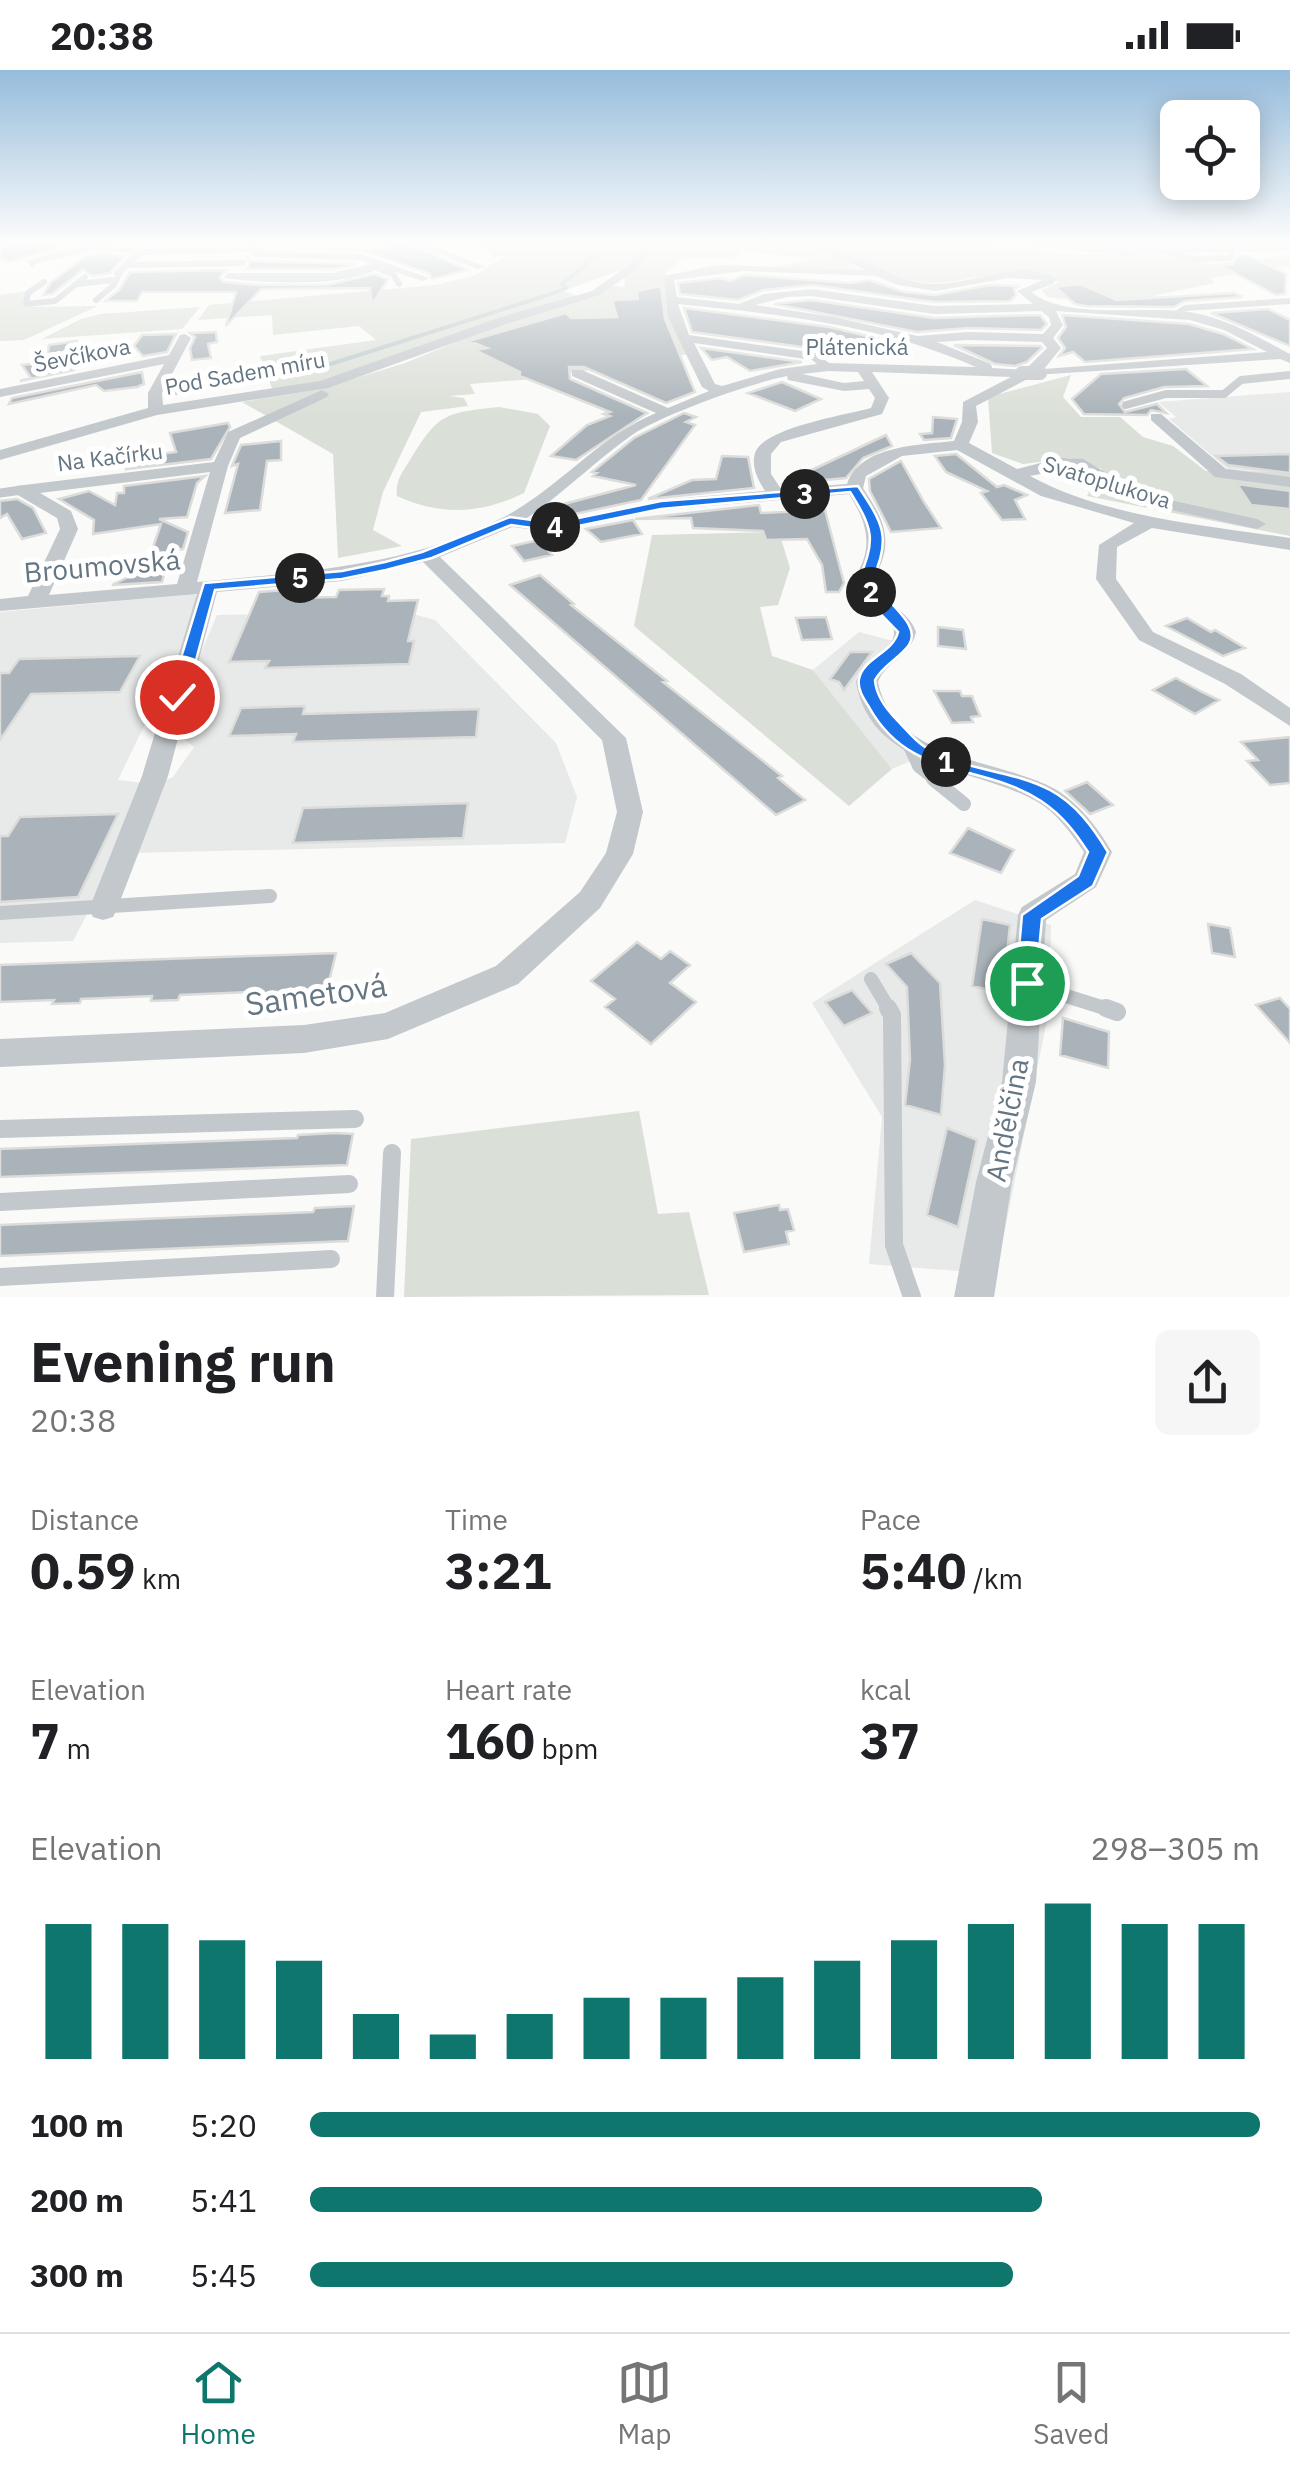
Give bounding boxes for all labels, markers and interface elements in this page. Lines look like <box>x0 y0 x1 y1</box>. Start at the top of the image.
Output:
text: 20:38 <box>50 11 154 60</box>
map controls <box>1160 100 1260 200</box>
button: locate <box>1160 100 1260 200</box>
street label: Ševčíkova <box>31 331 133 378</box>
street label: Plátenická <box>805 332 909 361</box>
street label: Pod Sadem míru <box>163 344 327 401</box>
street label: Na Kačírku <box>55 436 164 477</box>
street label: Svatoplukova <box>1040 448 1175 515</box>
pin: 3 <box>780 469 830 519</box>
text: 3 <box>797 475 813 512</box>
pin: 4 <box>530 502 580 552</box>
text: 4 <box>547 508 563 545</box>
street label: Broumovská <box>22 540 182 591</box>
pin: 5 <box>275 553 325 603</box>
text: 5 <box>292 559 308 596</box>
pin: 2 <box>846 567 896 617</box>
text: 2 <box>863 573 879 610</box>
pin <box>135 655 220 740</box>
icon: check <box>150 670 205 725</box>
pin: 1 <box>921 737 971 787</box>
text: 1 <box>938 743 954 780</box>
pin <box>985 941 1070 1026</box>
icon: arrive <box>1000 956 1055 1011</box>
street label: Sametová <box>242 963 389 1025</box>
street label: Andělčina <box>976 1055 1037 1185</box>
text: Evening run <box>30 1326 336 1397</box>
button: share <box>1155 1330 1260 1435</box>
text: 20:38 <box>30 1399 116 1441</box>
text: Distance <box>30 1501 139 1538</box>
text: Time <box>445 1501 508 1538</box>
text: Pace <box>860 1501 921 1538</box>
text: 0.59 <box>30 1538 136 1603</box>
text: 3:21 <box>445 1538 552 1603</box>
text: 5:40 <box>860 1538 967 1603</box>
text: km <box>136 1560 181 1597</box>
text: /km <box>967 1560 1023 1597</box>
text: Elevation <box>30 1671 146 1708</box>
text: Heart rate <box>445 1671 572 1708</box>
text: kcal <box>860 1671 911 1708</box>
text: 7 <box>30 1708 60 1773</box>
text: 160 <box>445 1708 535 1773</box>
text: 37 <box>860 1708 920 1773</box>
text: m <box>60 1730 91 1767</box>
text: bpm <box>535 1730 599 1767</box>
text: Elevation <box>30 1827 163 1869</box>
text: 298–305 m <box>1090 1827 1260 1869</box>
text: 100 m <box>30 2104 124 2146</box>
text: 5:20 <box>190 2104 257 2146</box>
text: 200 m <box>30 2179 124 2221</box>
text: 5:41 <box>190 2179 257 2221</box>
text: 300 m <box>30 2254 124 2296</box>
text: 5:45 <box>190 2254 257 2296</box>
tab: Home <box>181 2355 256 2452</box>
tab: Map <box>617 2355 672 2452</box>
tab: Saved <box>1033 2355 1109 2452</box>

